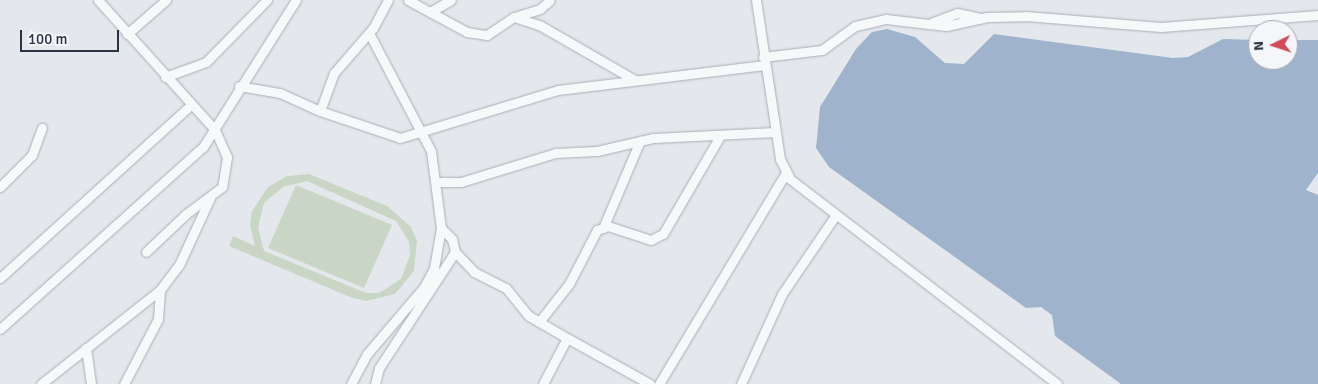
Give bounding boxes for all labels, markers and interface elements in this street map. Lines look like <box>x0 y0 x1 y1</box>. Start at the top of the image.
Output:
scale bar <box>22 20 121 52</box>
north arrow <box>1248 20 1298 70</box>
text: 100 m <box>28 30 68 48</box>
text: N <box>1250 41 1267 51</box>

